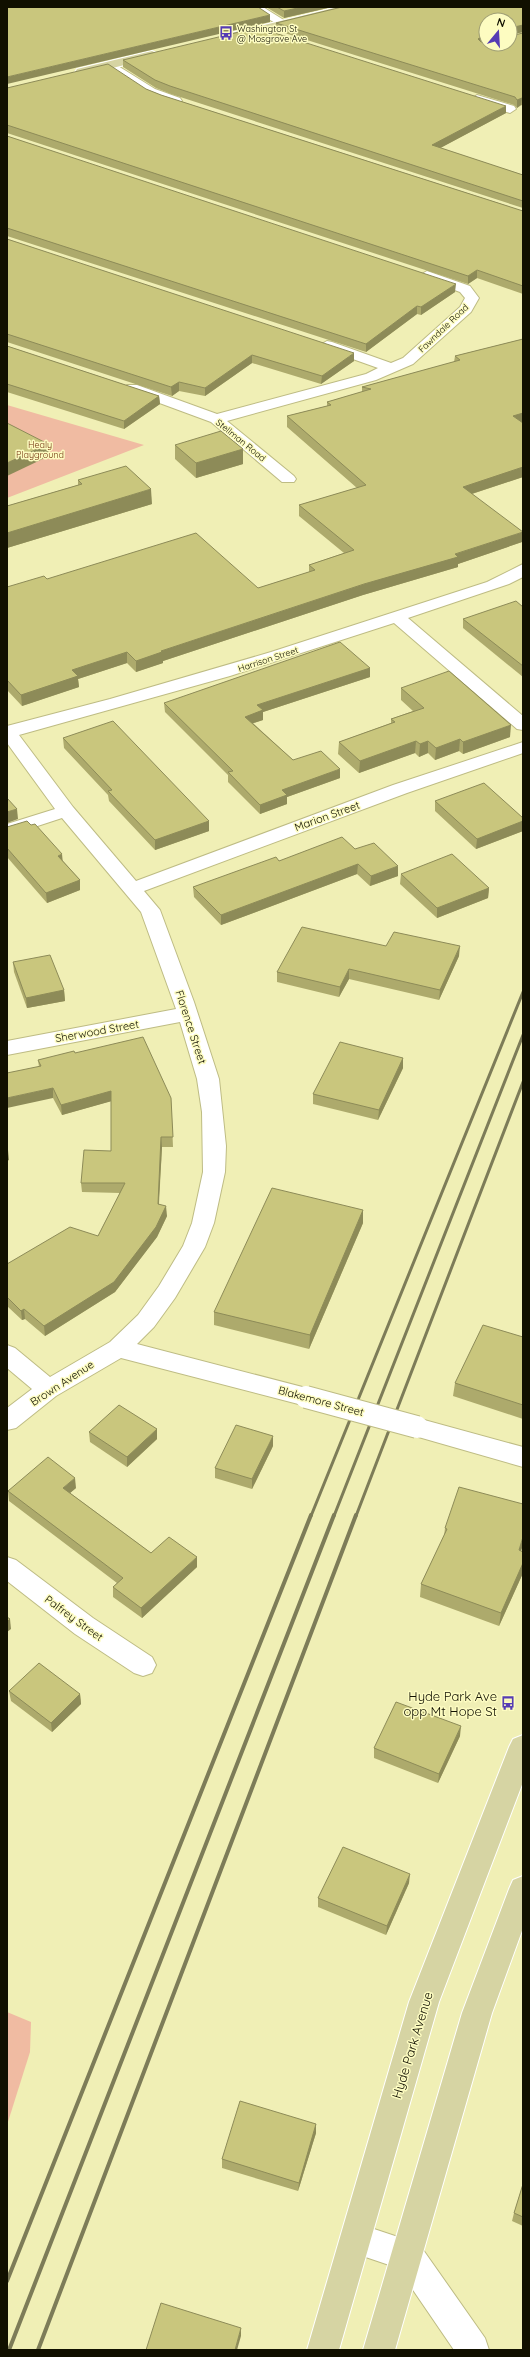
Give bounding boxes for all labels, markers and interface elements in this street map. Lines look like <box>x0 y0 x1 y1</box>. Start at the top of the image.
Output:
north arrow <box>478 12 518 52</box>
text: N <box>495 15 507 30</box>
place label: Washington St @ Mosgrove Ave <box>237 23 307 44</box>
bus stop icon: Washington St @ Mosgrove Ave <box>218 25 234 41</box>
street label: Fawndale Road <box>416 301 470 355</box>
street label: Stellman Road <box>214 417 268 463</box>
park label: Healy Playground <box>16 439 64 460</box>
street label: Harrison Street <box>236 644 300 674</box>
street label: Marion Street <box>292 798 362 834</box>
street label: Florence Street <box>172 988 210 1066</box>
street label: Sherwood Street <box>54 1017 140 1045</box>
street label: Brown Avenue <box>28 1357 96 1409</box>
street label: Blakemore Street <box>277 1383 366 1419</box>
street label: Palfrey Street <box>42 1592 106 1644</box>
place label: Hyde Park Ave opp Mt Hope St <box>403 1688 497 1719</box>
bus stop icon: Hyde Park Ave opp Mt Hope St <box>500 1695 516 1711</box>
street label: Hyde Park Avenue <box>388 1990 436 2100</box>

